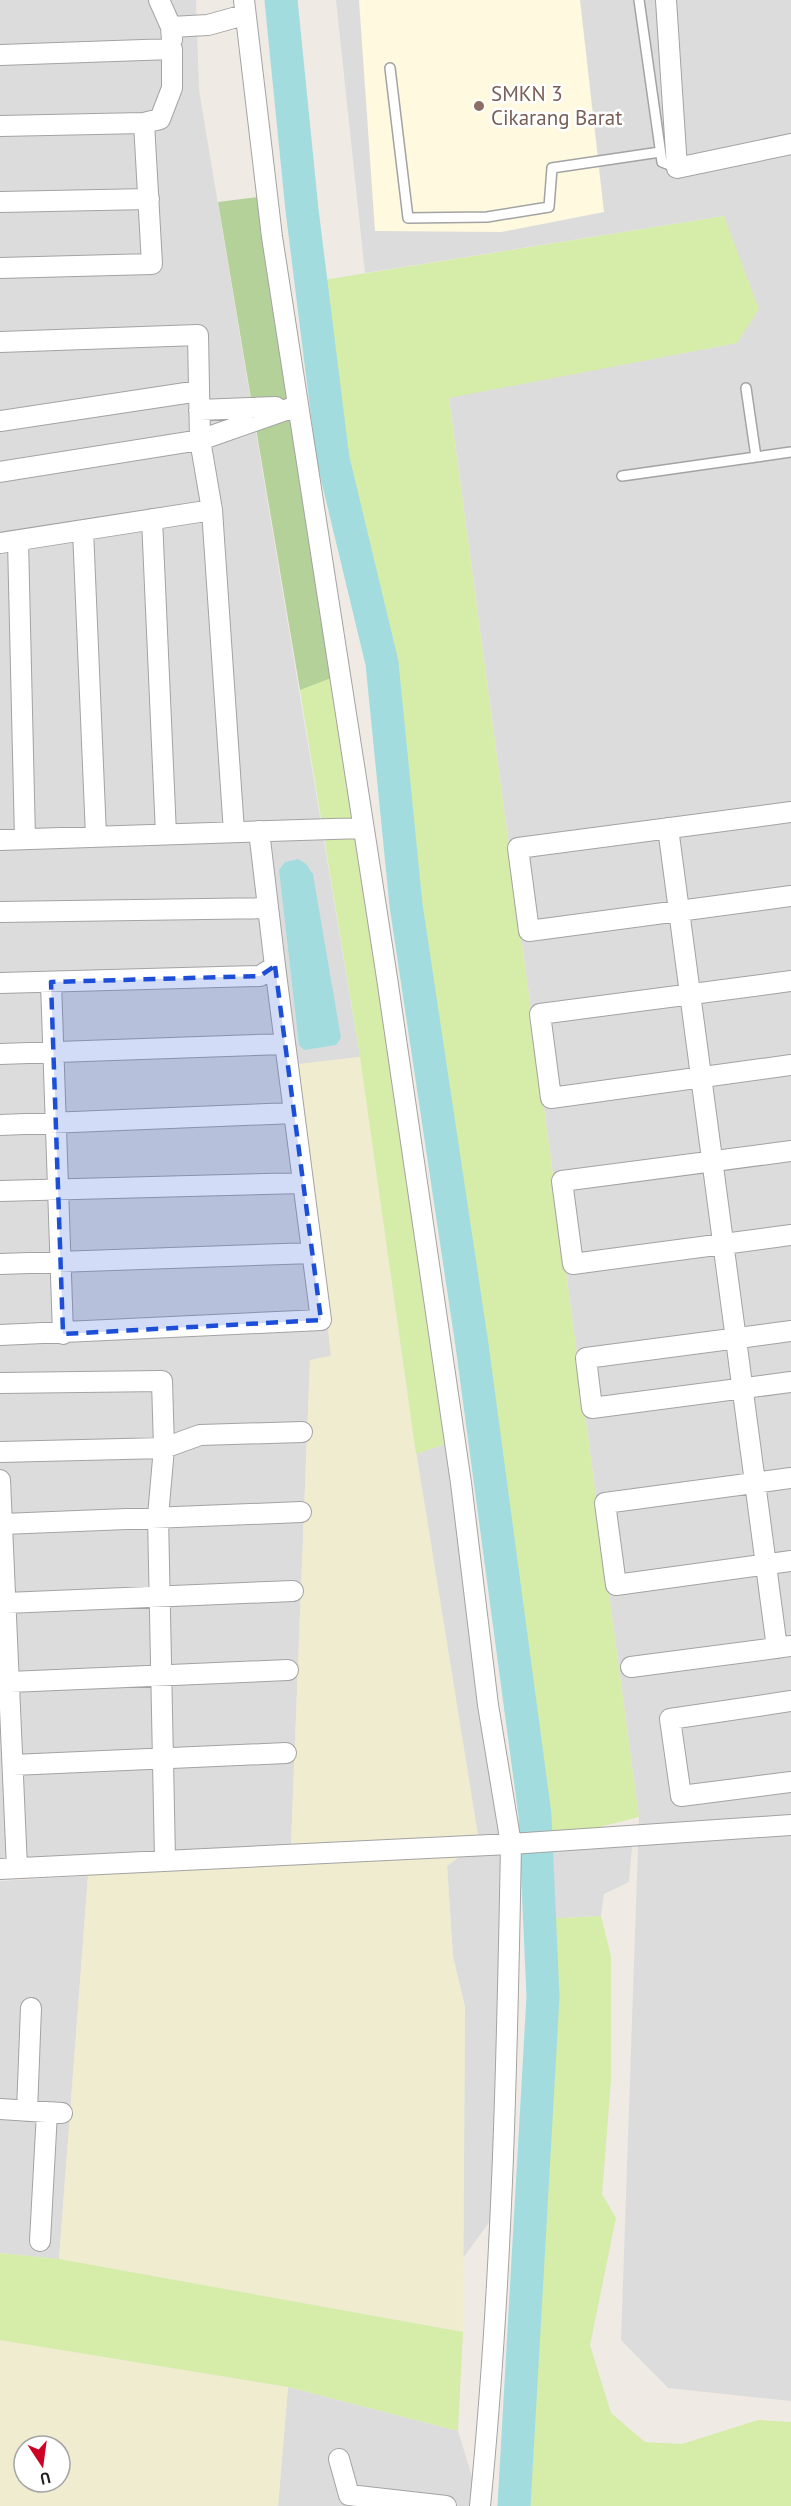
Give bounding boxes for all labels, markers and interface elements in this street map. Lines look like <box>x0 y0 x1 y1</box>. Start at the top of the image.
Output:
place label: SMKN 3 Cikarang Barat <box>491 80 622 131</box>
marker: SMKN 3 Cikarang Barat <box>472 99 486 113</box>
north arrow <box>12 2434 72 2494</box>
text: U <box>38 2468 53 2489</box>

